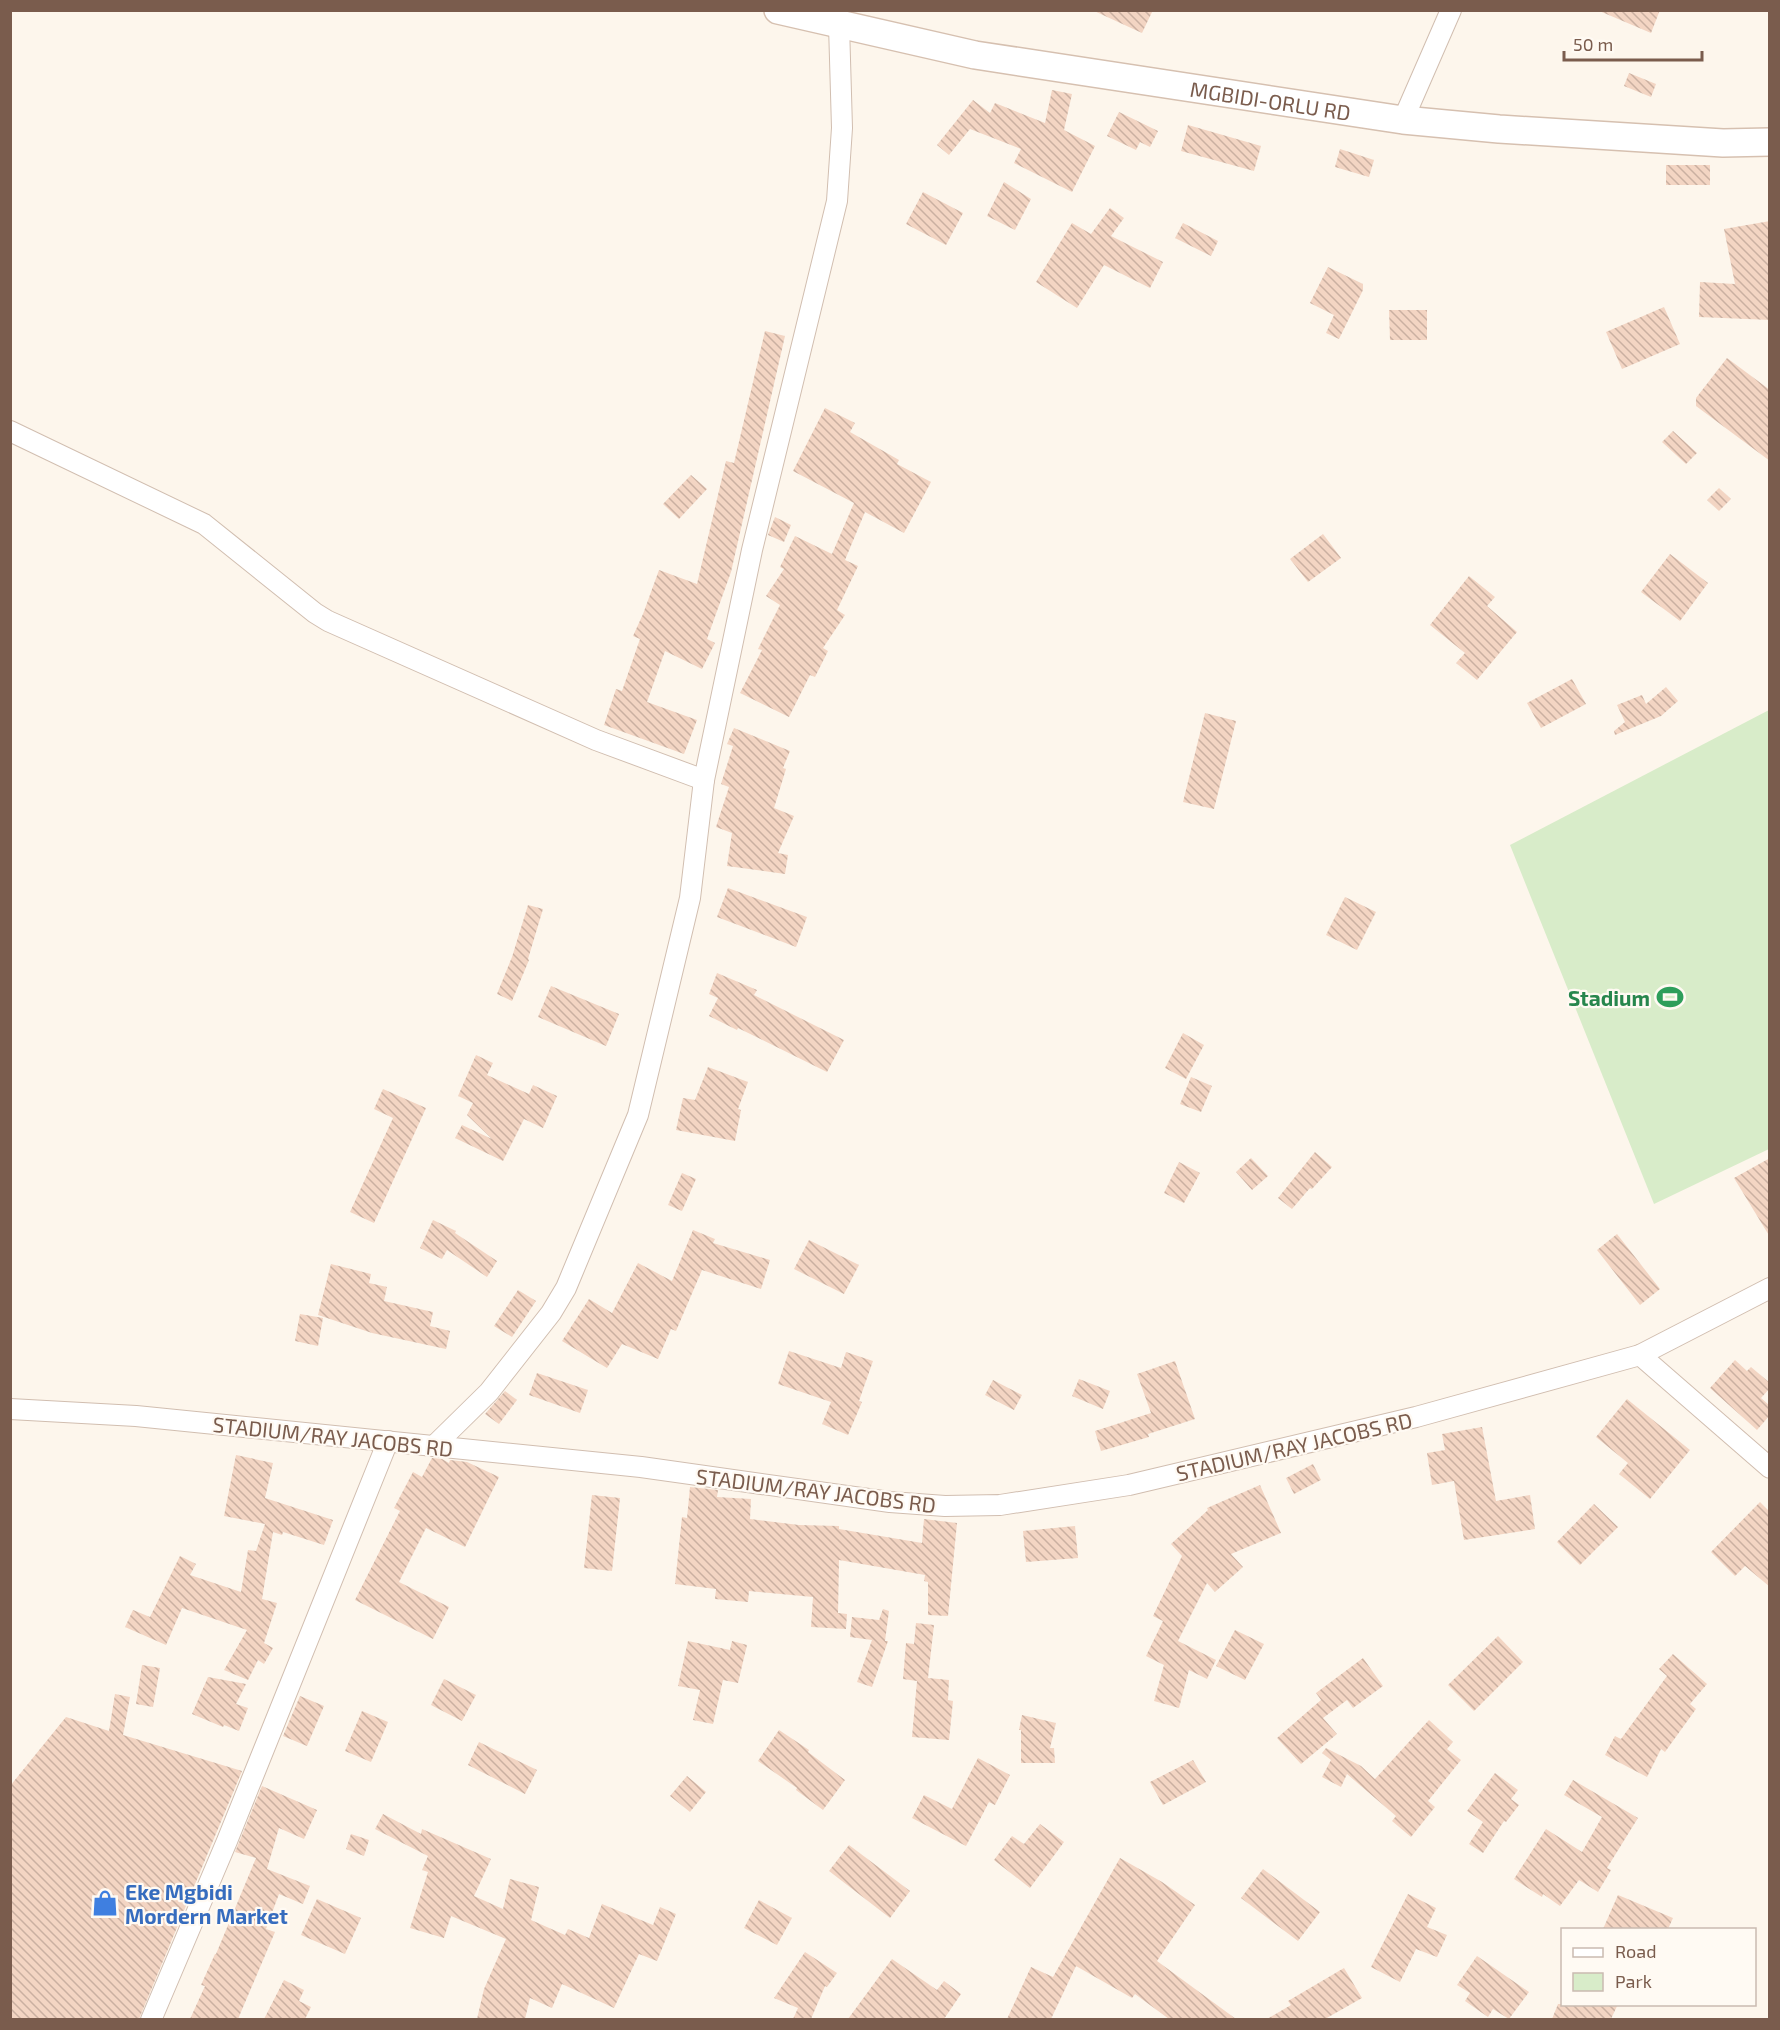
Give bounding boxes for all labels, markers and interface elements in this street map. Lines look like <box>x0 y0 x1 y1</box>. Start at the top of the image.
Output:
scale bar <box>1564 24 1702 62</box>
text: 50 m <box>1573 33 1613 55</box>
street label: MGBIDI-ORLU RD <box>1189 75 1353 124</box>
sports icon: Stadium <box>1655 982 1685 1012</box>
place label: Stadium <box>1568 985 1650 1010</box>
street label: STADIUM/RAY JACOBS RD <box>1174 1407 1414 1485</box>
street label: STADIUM/RAY JACOBS RD <box>212 1411 454 1461</box>
street label: STADIUM/RAY JACOBS RD <box>695 1463 937 1517</box>
place label: Eke Mgbidi Mordern Market <box>125 1879 288 1928</box>
shop icon: Eke Mgbidi Mordern Market <box>90 1888 120 1918</box>
legend <box>1561 1928 1756 2006</box>
text: Road <box>1615 1940 1656 1962</box>
text: Park <box>1615 1970 1652 1992</box>

